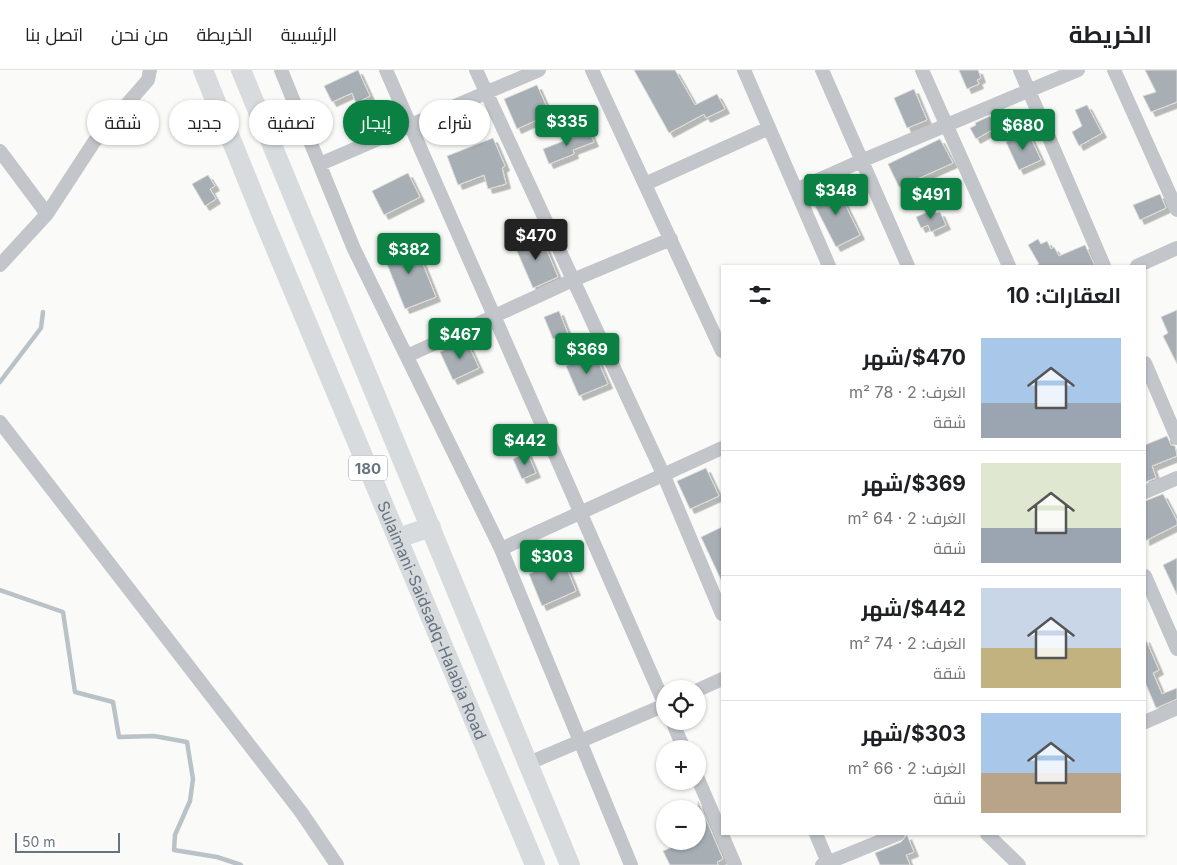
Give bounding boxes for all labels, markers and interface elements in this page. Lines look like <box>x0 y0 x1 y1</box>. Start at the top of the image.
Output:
text: الخريطة <box>1069 20 1152 49</box>
text: اتصل بنا <box>25 24 83 45</box>
text: من نحن <box>111 24 169 45</box>
text: الخريطة <box>197 24 253 45</box>
text: الرئيسية <box>281 24 337 45</box>
chip: شقة <box>87 100 159 145</box>
chip: جديد <box>169 100 239 145</box>
chip: تصفية <box>249 100 333 145</box>
chip: إيجار <box>343 100 409 145</box>
chip: شراء <box>419 100 490 145</box>
pin: $335 <box>537 104 597 147</box>
pin: $680 <box>993 108 1053 151</box>
text: $335 <box>546 111 588 131</box>
text: $680 <box>1002 115 1044 135</box>
pin: $348 <box>806 174 866 216</box>
pin: $491 <box>901 178 961 220</box>
text: $348 <box>815 180 857 200</box>
text: $491 <box>912 184 950 204</box>
pin: $470 <box>506 218 566 261</box>
text: $470 <box>515 225 557 245</box>
pin: $382 <box>379 232 439 275</box>
text: $382 <box>388 239 430 259</box>
icon: filters <box>746 281 774 309</box>
text: العقارات: 10 <box>1007 283 1121 308</box>
pin: $467 <box>430 318 490 360</box>
text: $467 <box>440 324 481 344</box>
pin: $369 <box>557 332 617 375</box>
text: $369 <box>566 339 608 359</box>
text: $470/شهر <box>863 345 966 370</box>
icon: home <box>1021 358 1081 418</box>
text: الغرف: 2 · 78 m² <box>849 382 966 402</box>
text: شقة <box>933 412 966 432</box>
pin: $442 <box>495 424 555 466</box>
text: $442 <box>504 430 546 450</box>
road number: 180 <box>349 456 387 480</box>
text: $369/شهر <box>862 471 966 496</box>
icon: home <box>1021 483 1081 543</box>
street label: Sulaimani-Saidsadq-Halabja Road <box>373 498 491 743</box>
text: الغرف: 2 · 64 m² <box>847 508 966 528</box>
text: شقة <box>933 538 966 558</box>
pin: $303 <box>522 540 582 582</box>
text: $303 <box>531 546 573 566</box>
text: $442/شهر <box>861 596 966 621</box>
icon: home <box>1021 608 1081 668</box>
text: الغرف: 2 · 74 m² <box>849 633 966 653</box>
text: شقة <box>933 663 966 683</box>
map controls <box>656 680 706 850</box>
button: locate <box>656 680 706 730</box>
text: $303/شهر <box>862 721 966 746</box>
icon: home <box>1021 733 1081 793</box>
button: + <box>656 740 706 790</box>
text: الغرف: 2 · 66 m² <box>848 758 966 778</box>
text: شقة <box>933 788 966 808</box>
button: − <box>656 800 706 850</box>
scale bar <box>15 830 120 853</box>
text: 50 m <box>22 833 56 850</box>

